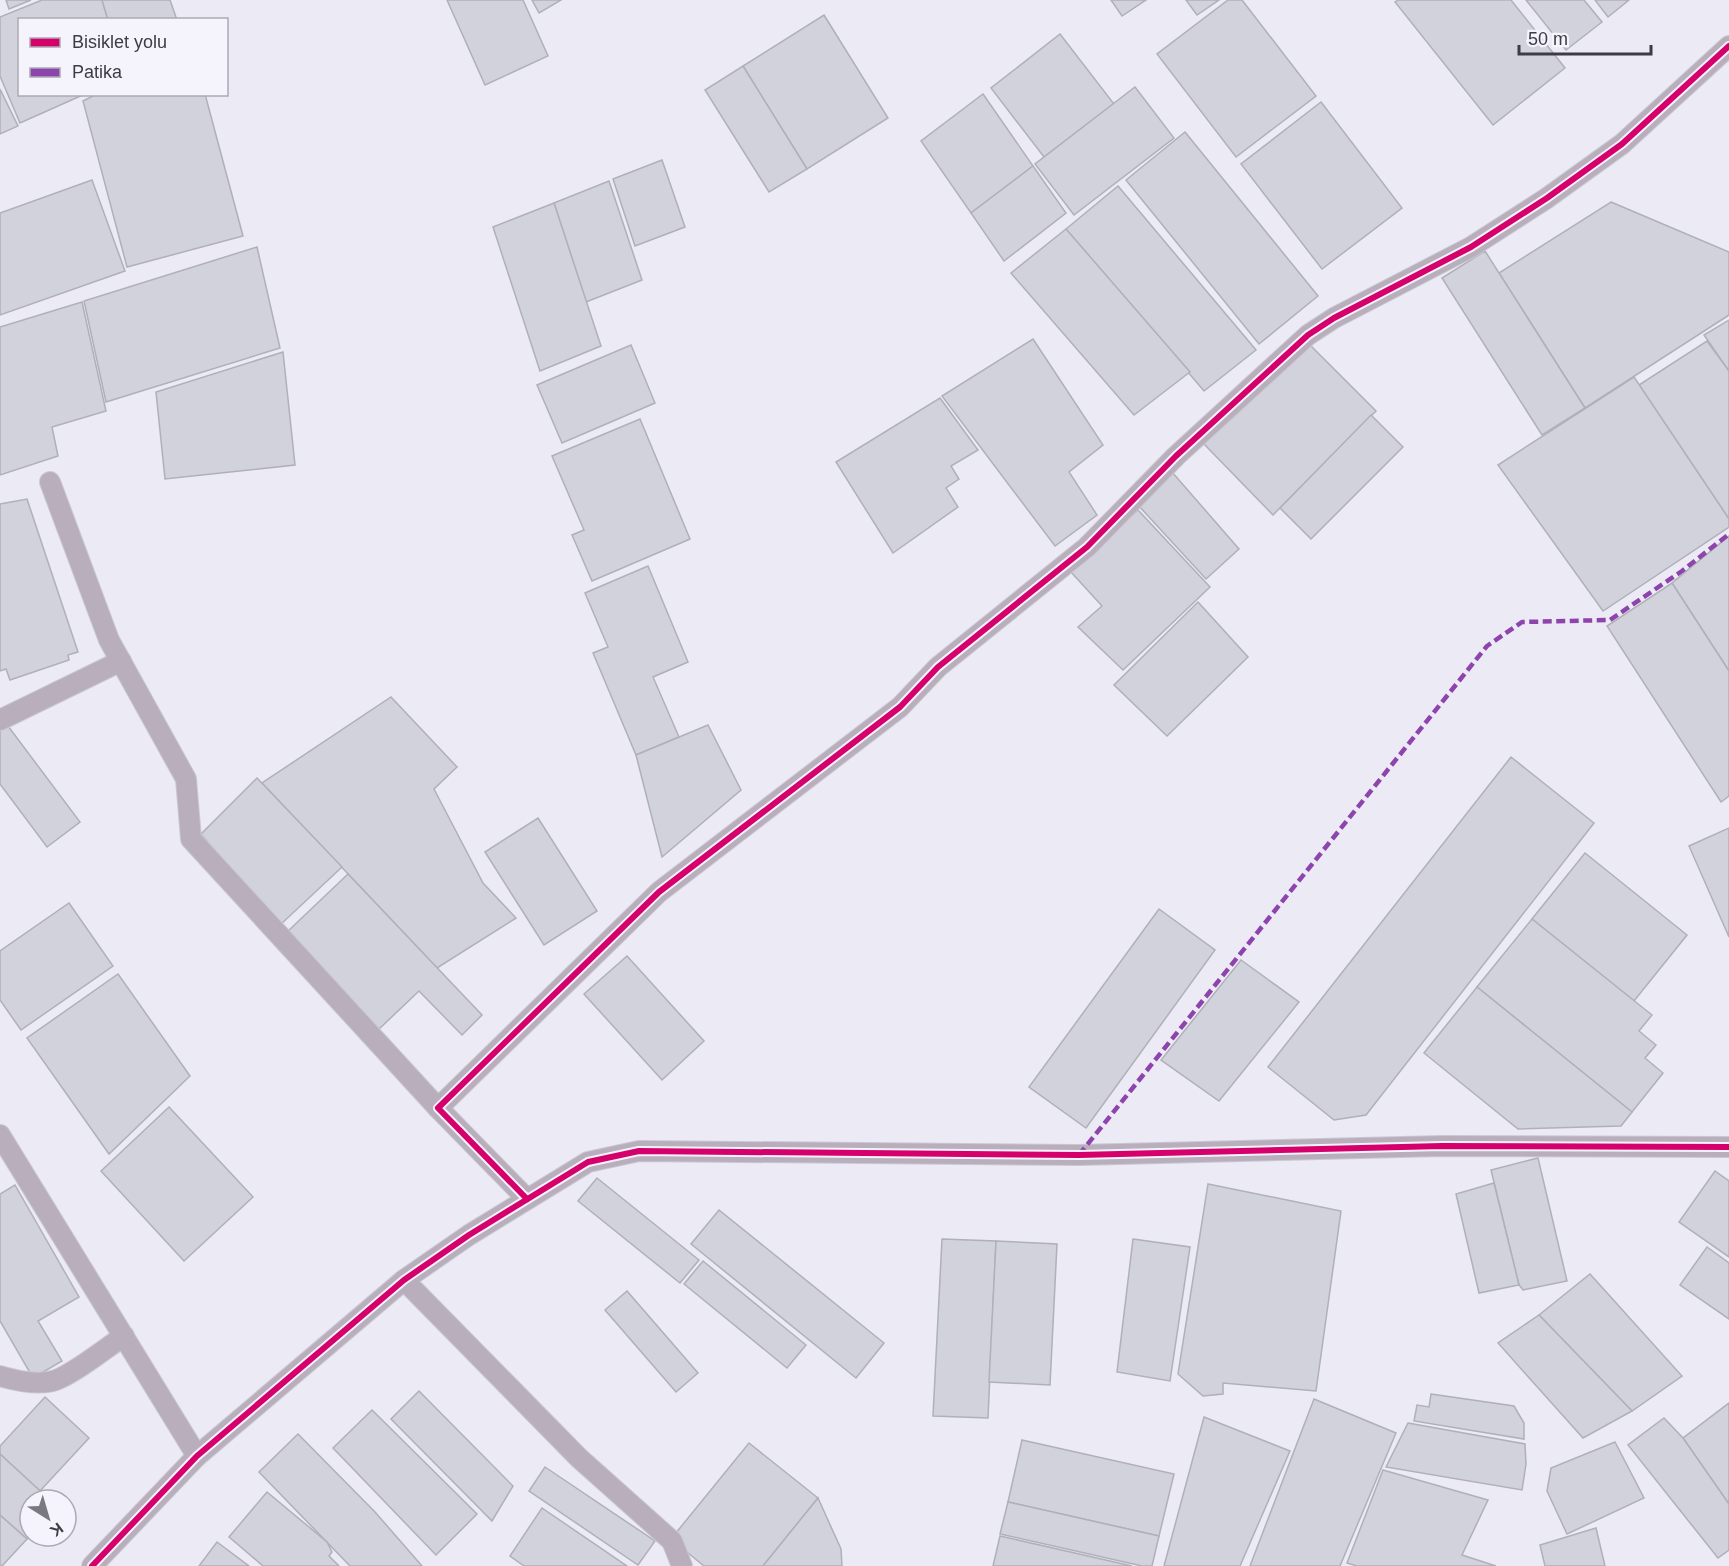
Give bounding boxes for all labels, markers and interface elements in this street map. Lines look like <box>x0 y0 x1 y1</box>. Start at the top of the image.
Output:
legend <box>18 18 228 96</box>
scale bar <box>1519 18 1651 56</box>
text: 50 m <box>1528 29 1568 49</box>
text: Bisiklet yolu <box>72 32 167 52</box>
text: Patika <box>72 62 123 82</box>
north arrow <box>18 1488 78 1548</box>
text: K <box>47 1519 66 1540</box>

